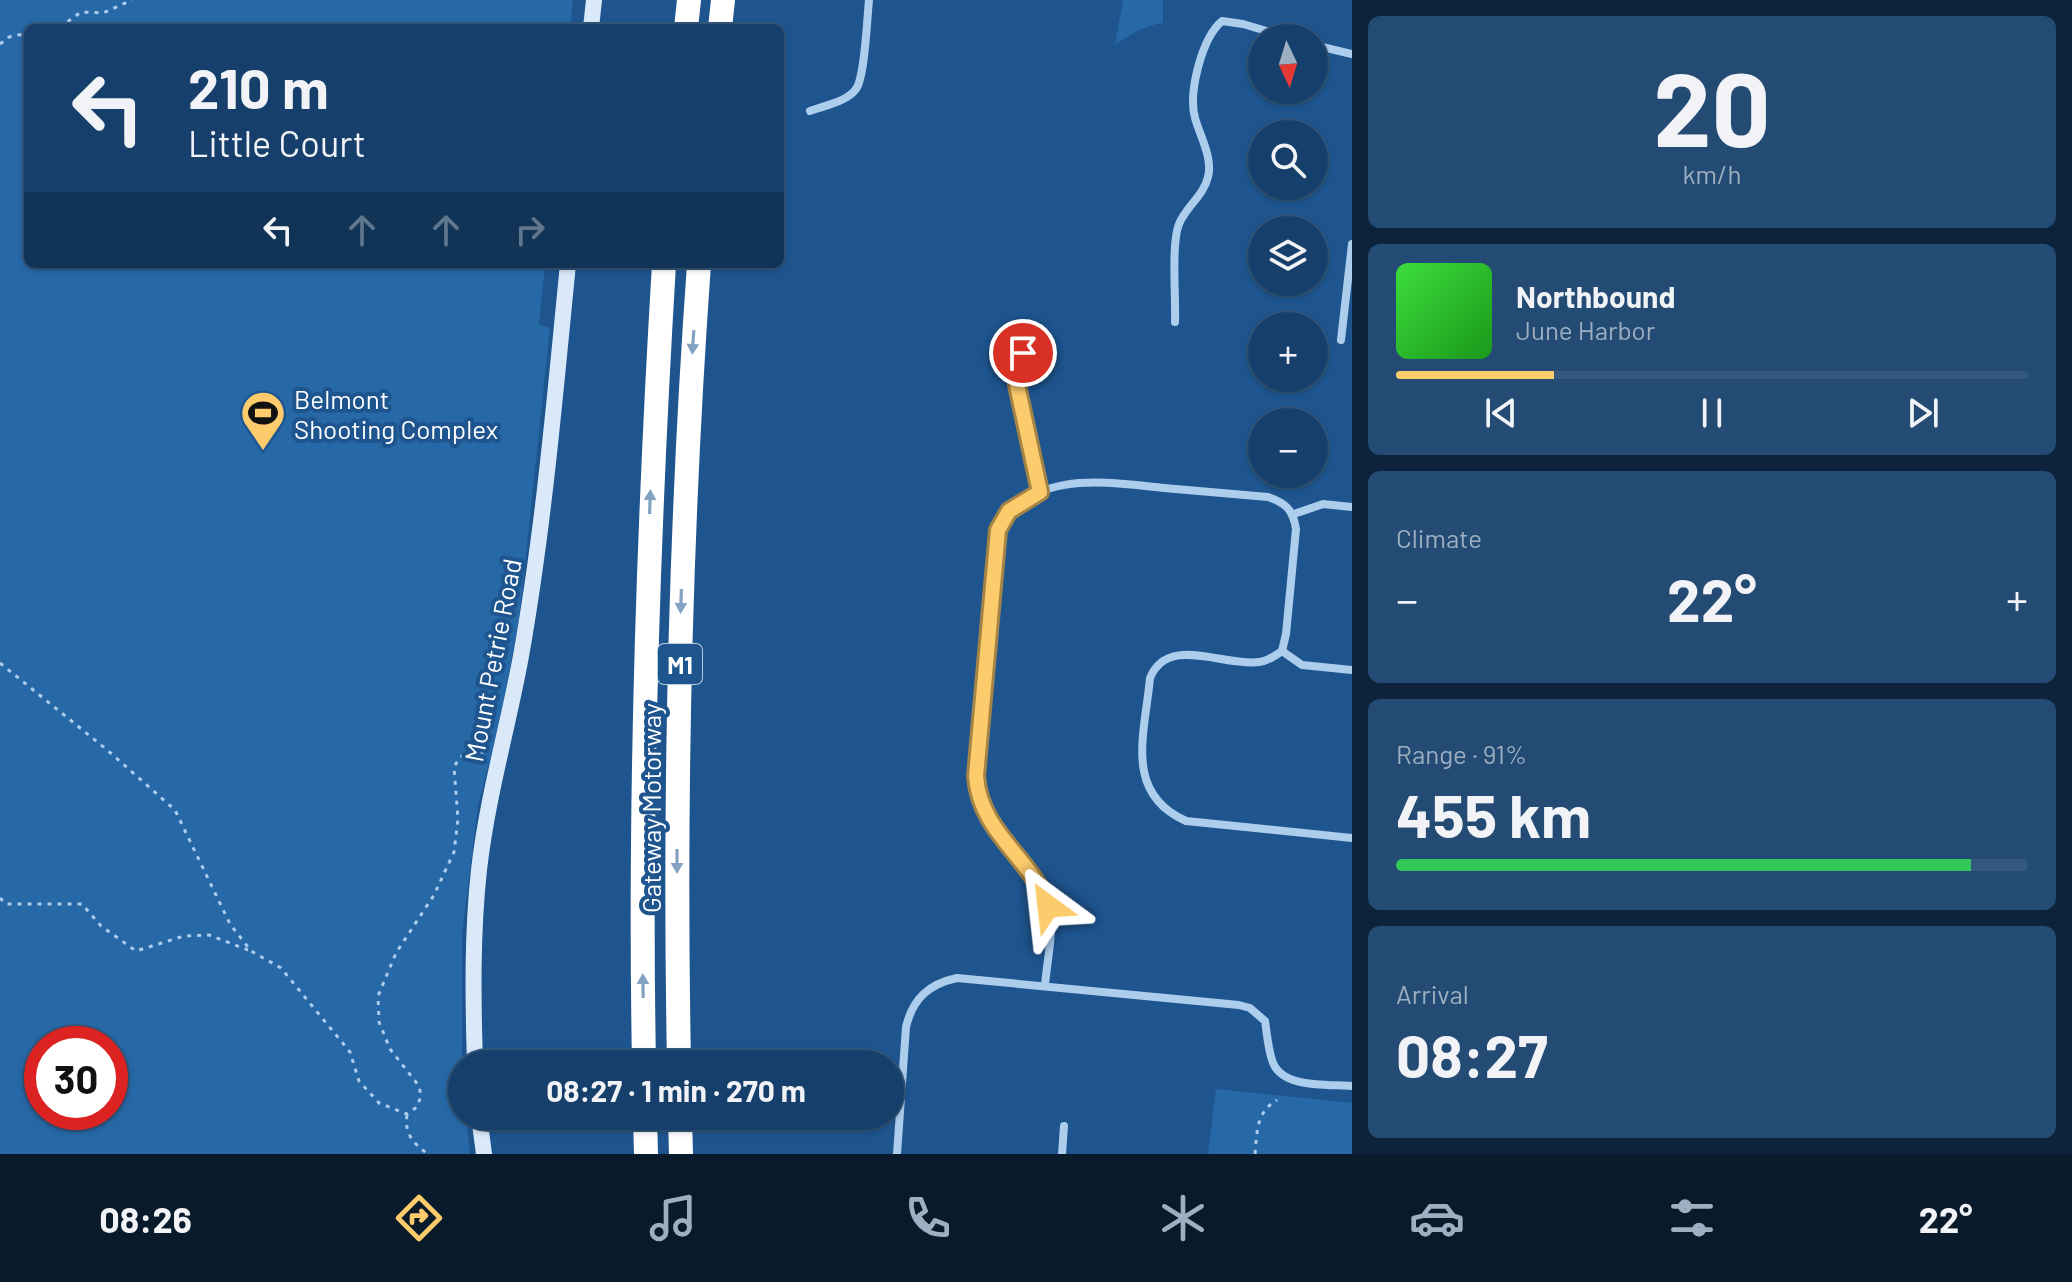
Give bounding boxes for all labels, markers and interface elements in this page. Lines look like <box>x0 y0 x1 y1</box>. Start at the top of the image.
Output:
north arrow <box>1248 24 1328 104</box>
map controls <box>1248 24 1328 488</box>
text: 20 <box>1653 43 1771 168</box>
text: 210 m <box>188 53 329 120</box>
icon: left <box>56 56 160 160</box>
button: search <box>1248 120 1328 200</box>
text: Little Court <box>188 121 366 164</box>
text: km/h <box>1683 158 1741 189</box>
icon: left <box>256 208 300 252</box>
icon: ahead <box>340 208 384 252</box>
icon: ahead <box>424 208 468 252</box>
icon: right <box>508 208 552 252</box>
button: layers <box>1248 216 1328 296</box>
text: Northbound <box>1516 278 1675 314</box>
button: + <box>1248 312 1328 392</box>
text: June Harbor <box>1516 314 1655 345</box>
pin <box>989 319 1057 387</box>
one-way arrow <box>686 330 699 355</box>
icon: arrive <box>1001 331 1045 375</box>
place label: Belmont Shooting Complex <box>294 383 498 444</box>
sports icon: Belmont Shooting Complex <box>239 389 287 452</box>
icon: previous <box>1479 391 1523 435</box>
icon: pause <box>1690 391 1734 435</box>
icon: next <box>1901 391 1945 435</box>
button: − <box>1248 408 1328 488</box>
one-way arrow <box>643 489 656 514</box>
text: Climate <box>1396 522 1482 553</box>
street label: Mount Petrie Road <box>457 556 527 764</box>
text: 22° <box>1667 562 1757 634</box>
text: − <box>1396 572 1418 625</box>
text: + <box>2006 572 2028 625</box>
one-way arrow <box>675 589 688 614</box>
road number: M1 <box>658 644 702 684</box>
street label: Gateway Motorway <box>635 703 666 913</box>
text: Range · 91% <box>1396 738 1527 769</box>
text: 455 km <box>1396 778 1591 850</box>
one-way arrow <box>671 849 683 874</box>
position arrow <box>1006 864 1090 948</box>
one-way arrow <box>637 973 649 998</box>
text: Arrival <box>1396 978 1469 1009</box>
text: 08:27 <box>1396 1018 1548 1090</box>
speed limit sign: 30 <box>24 1026 128 1130</box>
text: 08:27 · 1 min · 270 m <box>546 1072 806 1108</box>
icon: directions <box>391 1190 447 1246</box>
icon: music <box>645 1190 701 1246</box>
icon: phone <box>900 1190 956 1246</box>
icon: climate <box>1155 1190 1211 1246</box>
icon: car <box>1409 1190 1465 1246</box>
icon: filters <box>1664 1190 1720 1246</box>
text: 08:26 <box>99 1197 192 1240</box>
text: 22° <box>1919 1197 1973 1240</box>

